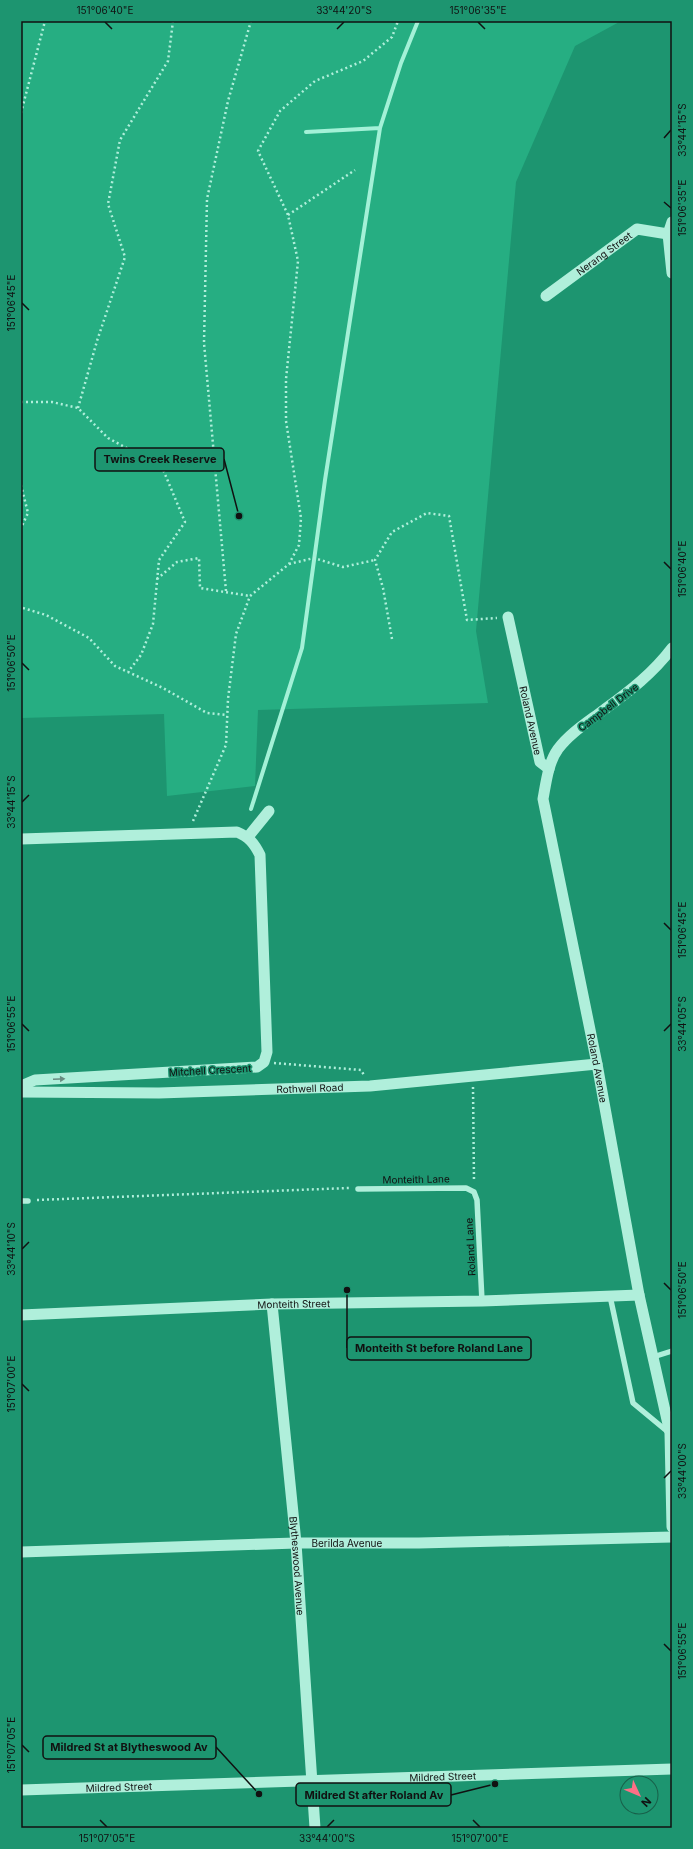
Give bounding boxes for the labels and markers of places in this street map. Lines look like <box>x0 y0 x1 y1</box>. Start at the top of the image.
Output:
callout: Twins Creek Reserve <box>95 448 224 471</box>
callout: Monteith St before Roland Lane <box>347 1337 531 1360</box>
callout: Mildred St at Blytheswood Av <box>43 1736 216 1759</box>
callout: Mildred St after Roland Av <box>296 1783 451 1806</box>

